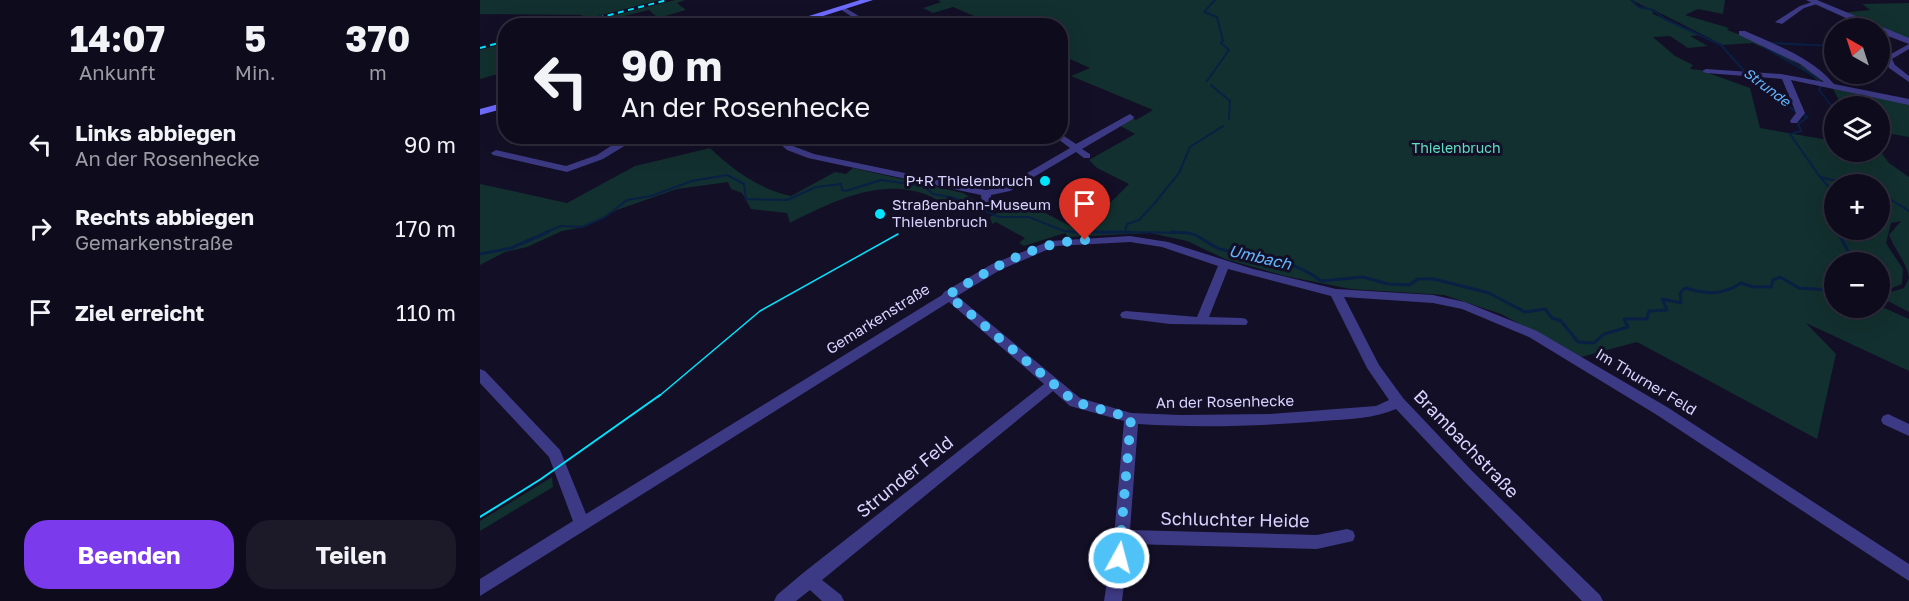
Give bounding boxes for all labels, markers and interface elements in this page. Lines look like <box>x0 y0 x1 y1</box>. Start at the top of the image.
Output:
text: 14:07 <box>70 17 165 60</box>
text: 5 <box>244 17 266 60</box>
text: 370 <box>345 17 410 60</box>
north arrow <box>1824 18 1890 84</box>
map controls <box>1824 18 1890 318</box>
text: 90 m <box>621 40 722 90</box>
icon: left <box>522 42 600 120</box>
text: Ankunft <box>79 60 156 84</box>
text: Min. <box>235 60 276 84</box>
text: m <box>369 60 387 84</box>
water label: Strunde <box>1741 64 1794 110</box>
text: An der Rosenhecke <box>621 91 870 123</box>
button: layers <box>1824 96 1890 162</box>
text: Links abbiegen <box>75 119 236 146</box>
icon: left <box>24 128 57 161</box>
text: 90 m <box>404 131 456 158</box>
park label: Thielenbruch <box>1411 139 1501 156</box>
text: An der Rosenhecke <box>75 146 260 170</box>
place label: P+R Thielenbruch <box>906 171 1033 189</box>
marker: P+R Thielenbruch <box>1038 174 1052 188</box>
button: + <box>1824 174 1890 240</box>
pin <box>1059 178 1110 240</box>
icon: arrive <box>1068 187 1101 220</box>
place label: Straßenbahn-Museum Thielenbruch <box>892 195 1051 230</box>
text: Rechts abbiegen <box>75 203 254 230</box>
marker: Straßenbahn-Museum Thielenbruch <box>873 207 887 221</box>
icon: right <box>24 212 57 245</box>
text: 170 m <box>395 215 456 242</box>
text: Gemarkenstraße <box>75 230 233 254</box>
water label: Umbach <box>1227 240 1294 274</box>
button: − <box>1824 252 1890 318</box>
street label: Gemarkenstraße <box>822 279 933 357</box>
icon: arrive <box>24 296 57 329</box>
text: Ziel erreicht <box>75 299 204 326</box>
text: 110 m <box>396 299 456 326</box>
street label: Im Thurner Feld <box>1593 344 1700 418</box>
street label: Brambachstraße <box>1410 385 1524 502</box>
street label: An der Rosenhecke <box>1156 391 1295 411</box>
street label: Strunder Feld <box>852 431 957 522</box>
street label: Schluchter Heide <box>1160 507 1310 531</box>
button: Beenden <box>24 520 234 589</box>
button: Teilen <box>246 520 456 589</box>
position arrow <box>1087 526 1151 590</box>

